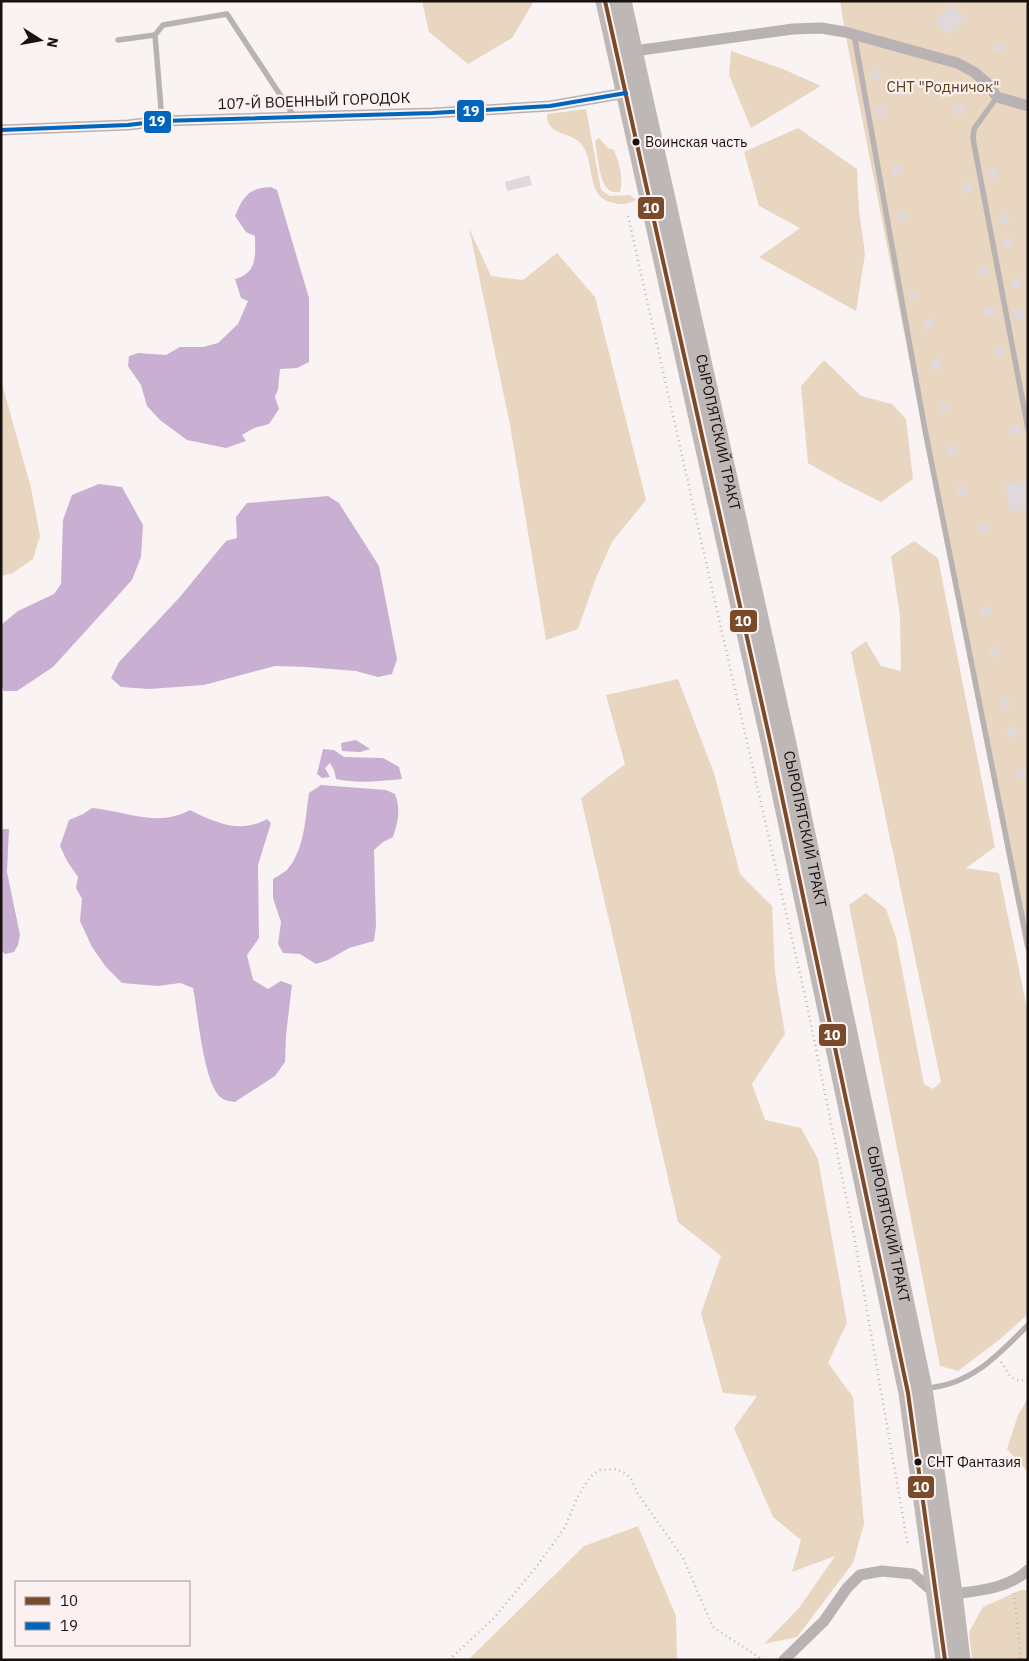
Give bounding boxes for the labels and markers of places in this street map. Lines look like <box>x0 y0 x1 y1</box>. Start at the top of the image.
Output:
place label: Воинская часть <box>645 133 747 151</box>
marker: Воинская часть <box>631 137 641 147</box>
place label: СНТ Фантазия <box>927 1453 1021 1471</box>
marker: СНТ Фантазия <box>913 1457 923 1467</box>

